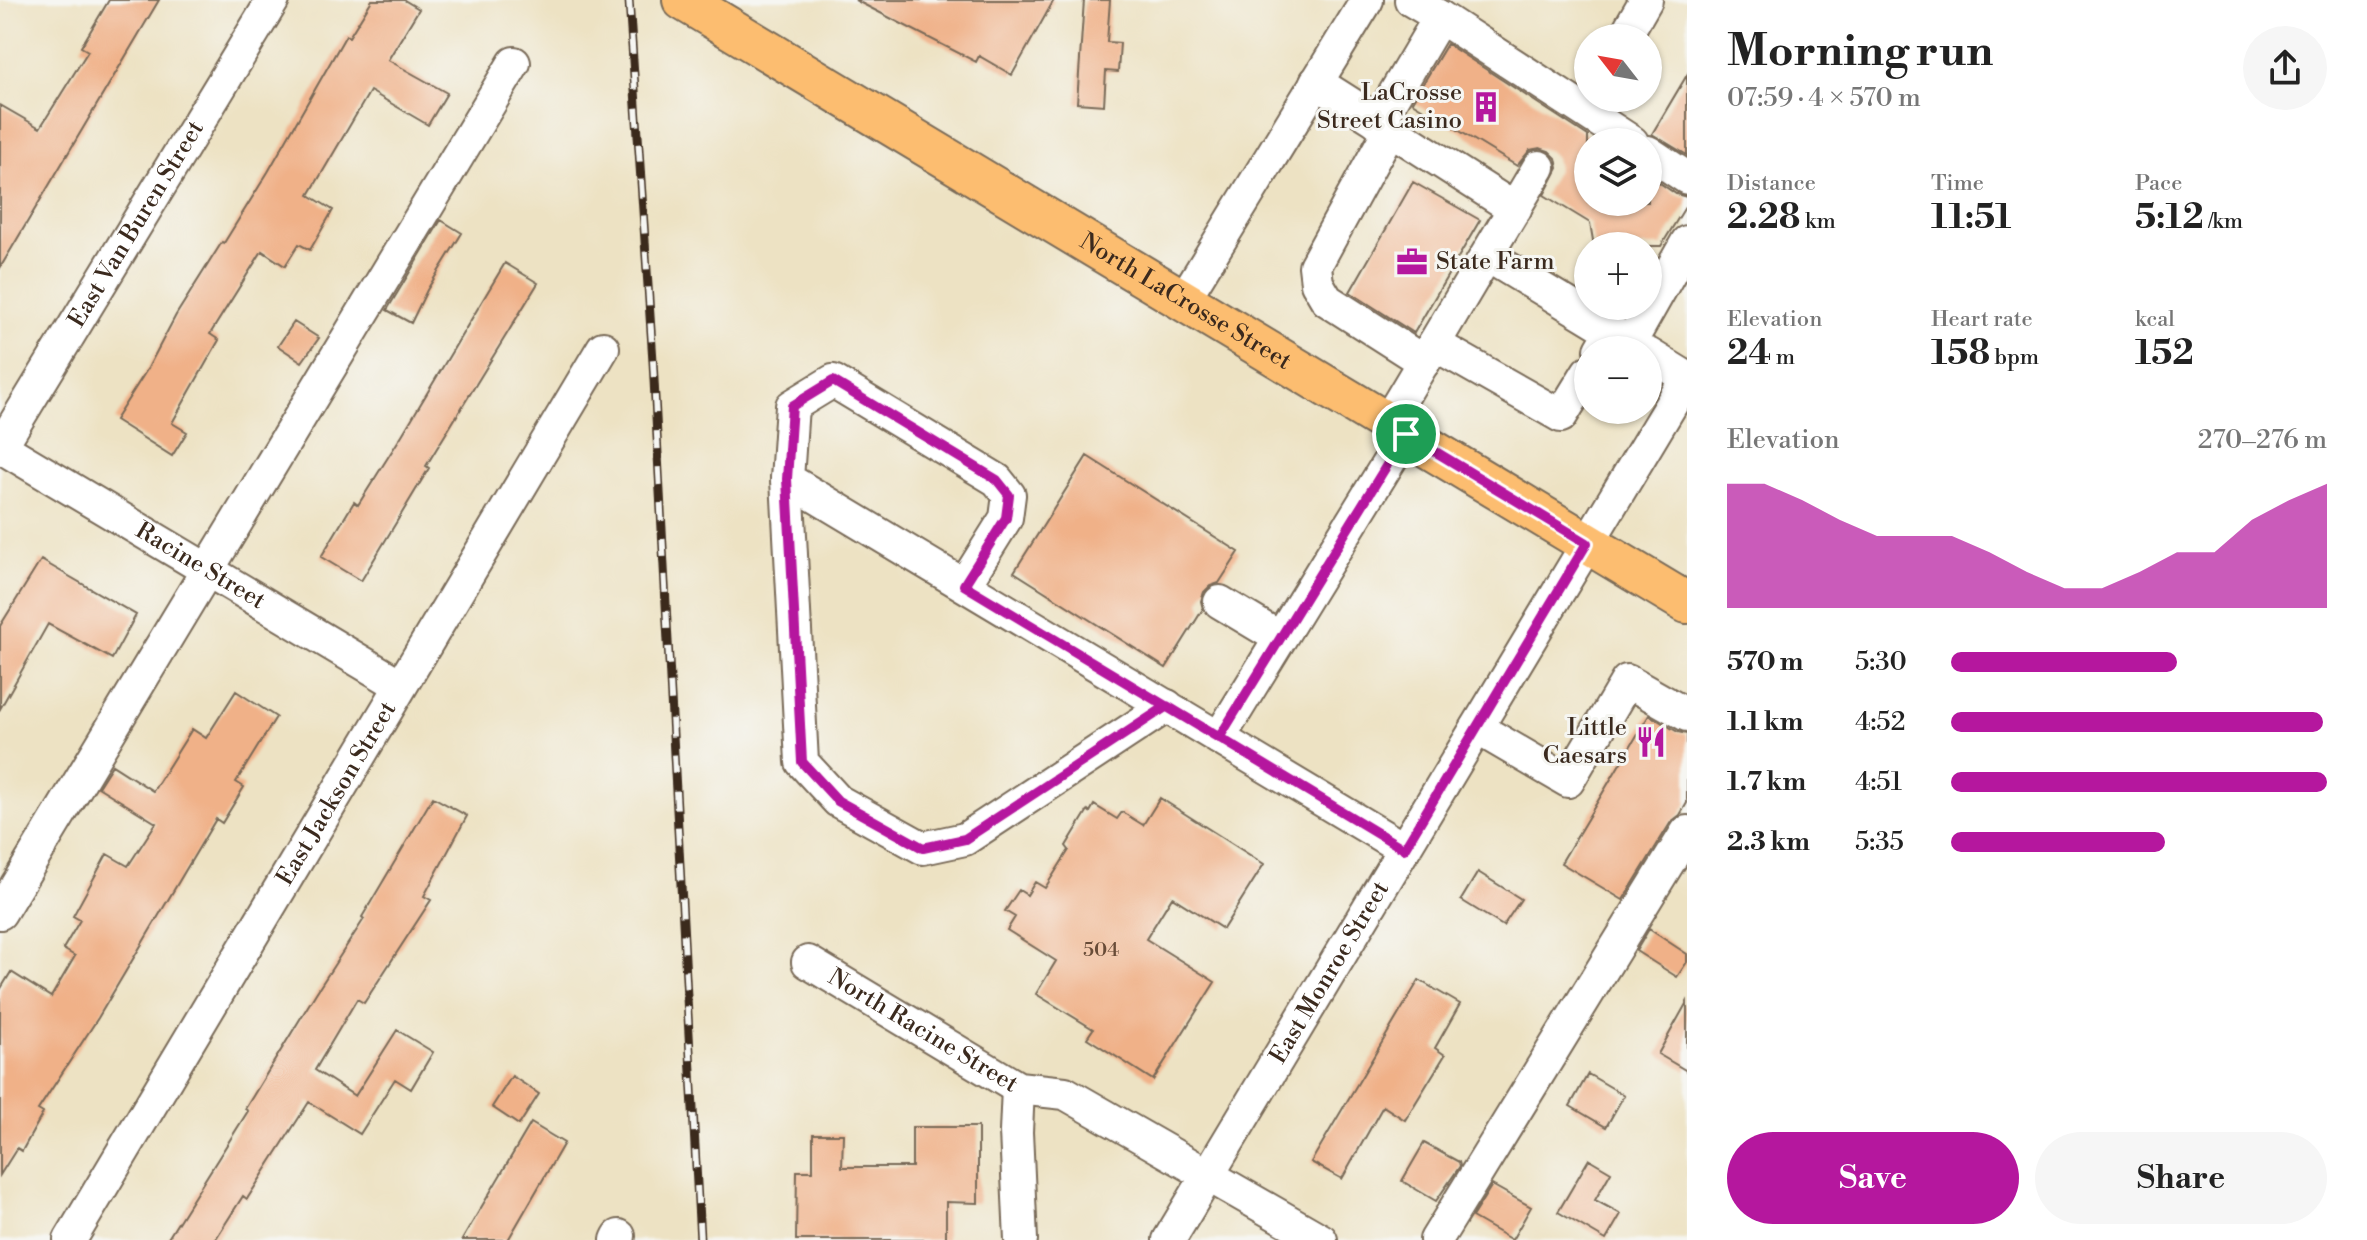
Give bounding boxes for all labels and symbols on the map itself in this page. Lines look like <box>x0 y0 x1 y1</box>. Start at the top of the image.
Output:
north arrow <box>1574 24 1662 112</box>
place label: LaCrosse Street Casino <box>1317 78 1462 136</box>
building icon: LaCrosse Street Casino <box>1469 90 1503 124</box>
street label: East Van Buren Street <box>62 115 211 333</box>
street label: North LaCrosse Street <box>1074 227 1297 377</box>
office icon: State Farm <box>1395 245 1429 279</box>
place label: State Farm <box>1436 247 1554 277</box>
pin <box>1372 400 1440 468</box>
street label: Racine Street <box>130 516 271 616</box>
street label: East Jackson Street <box>270 696 404 891</box>
place label: Little Caesars <box>1543 713 1627 771</box>
restaurant icon: Little Caesars <box>1634 725 1668 759</box>
street label: East Monroe Street <box>1263 875 1396 1069</box>
house number: 504 <box>1083 938 1119 963</box>
street label: North Racine Street <box>823 962 1024 1100</box>

